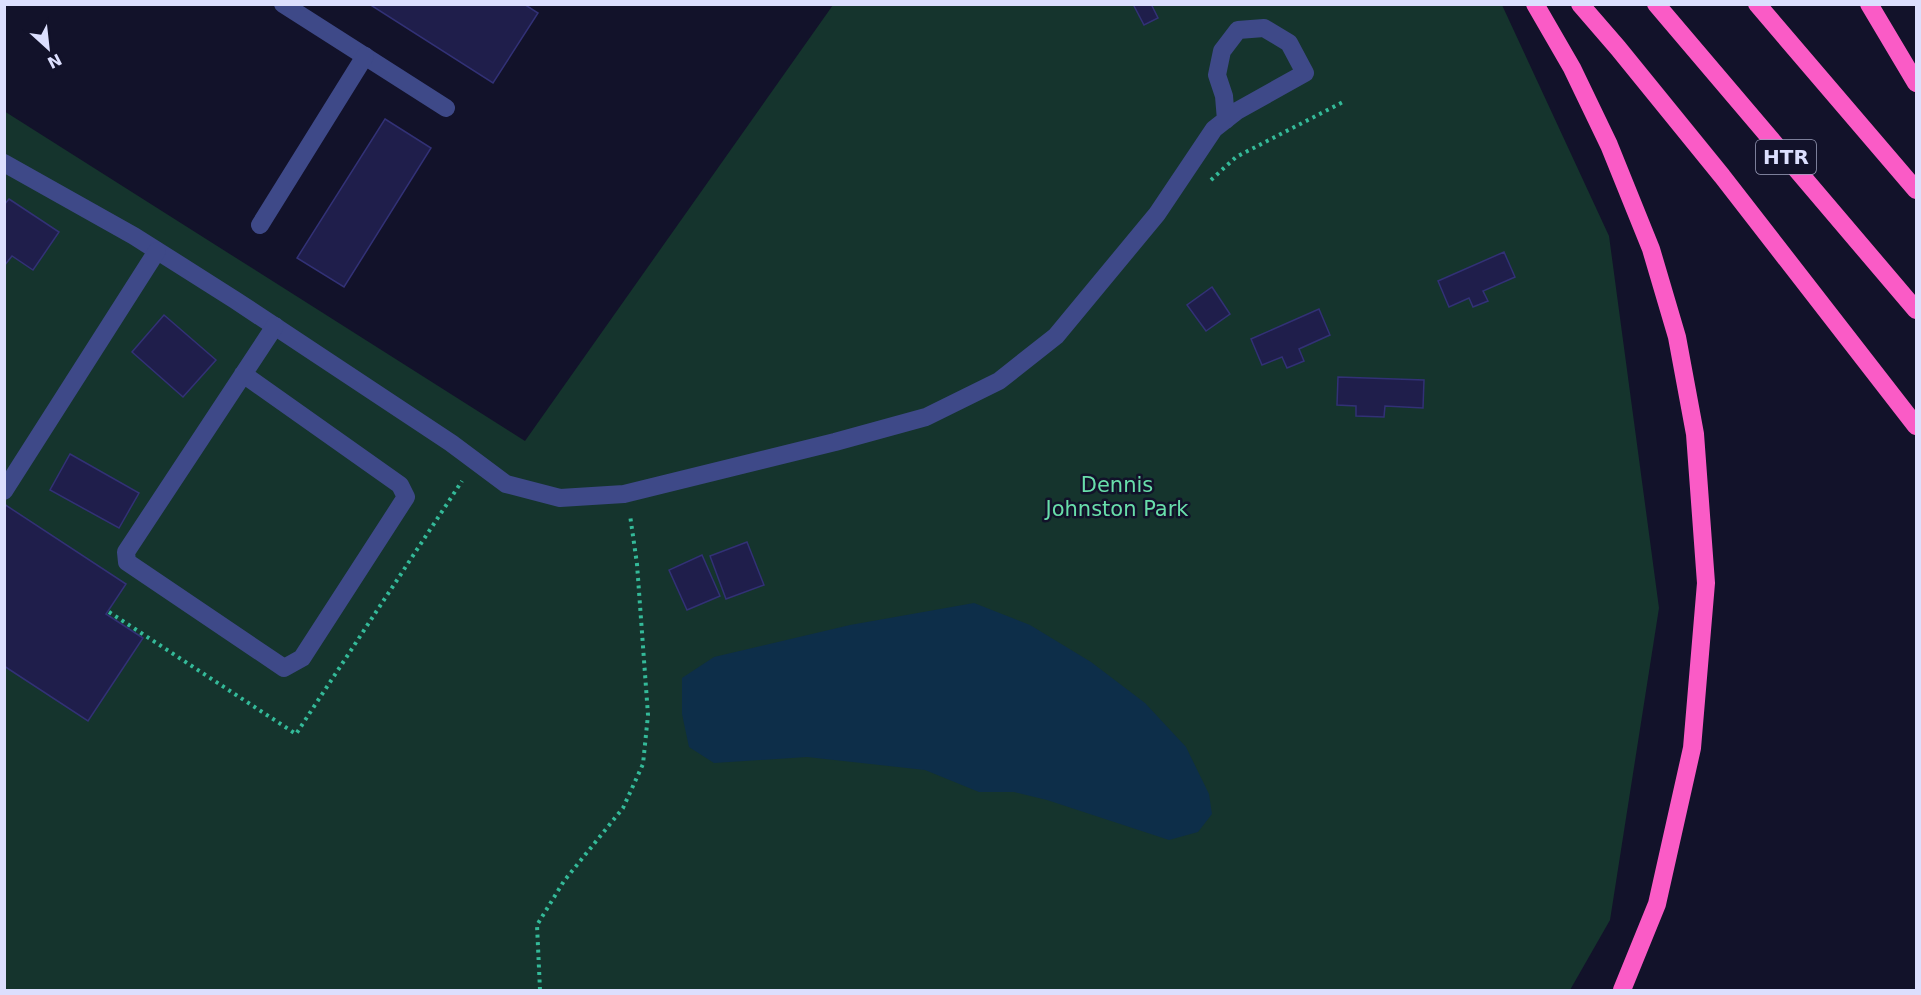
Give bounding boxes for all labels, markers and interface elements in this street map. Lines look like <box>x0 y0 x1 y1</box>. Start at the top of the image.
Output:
north arrow <box>18 18 78 78</box>
text: N <box>44 49 65 72</box>
road number: HTR <box>1756 140 1816 174</box>
park label: Dennis Johnston Park <box>1043 473 1189 521</box>

